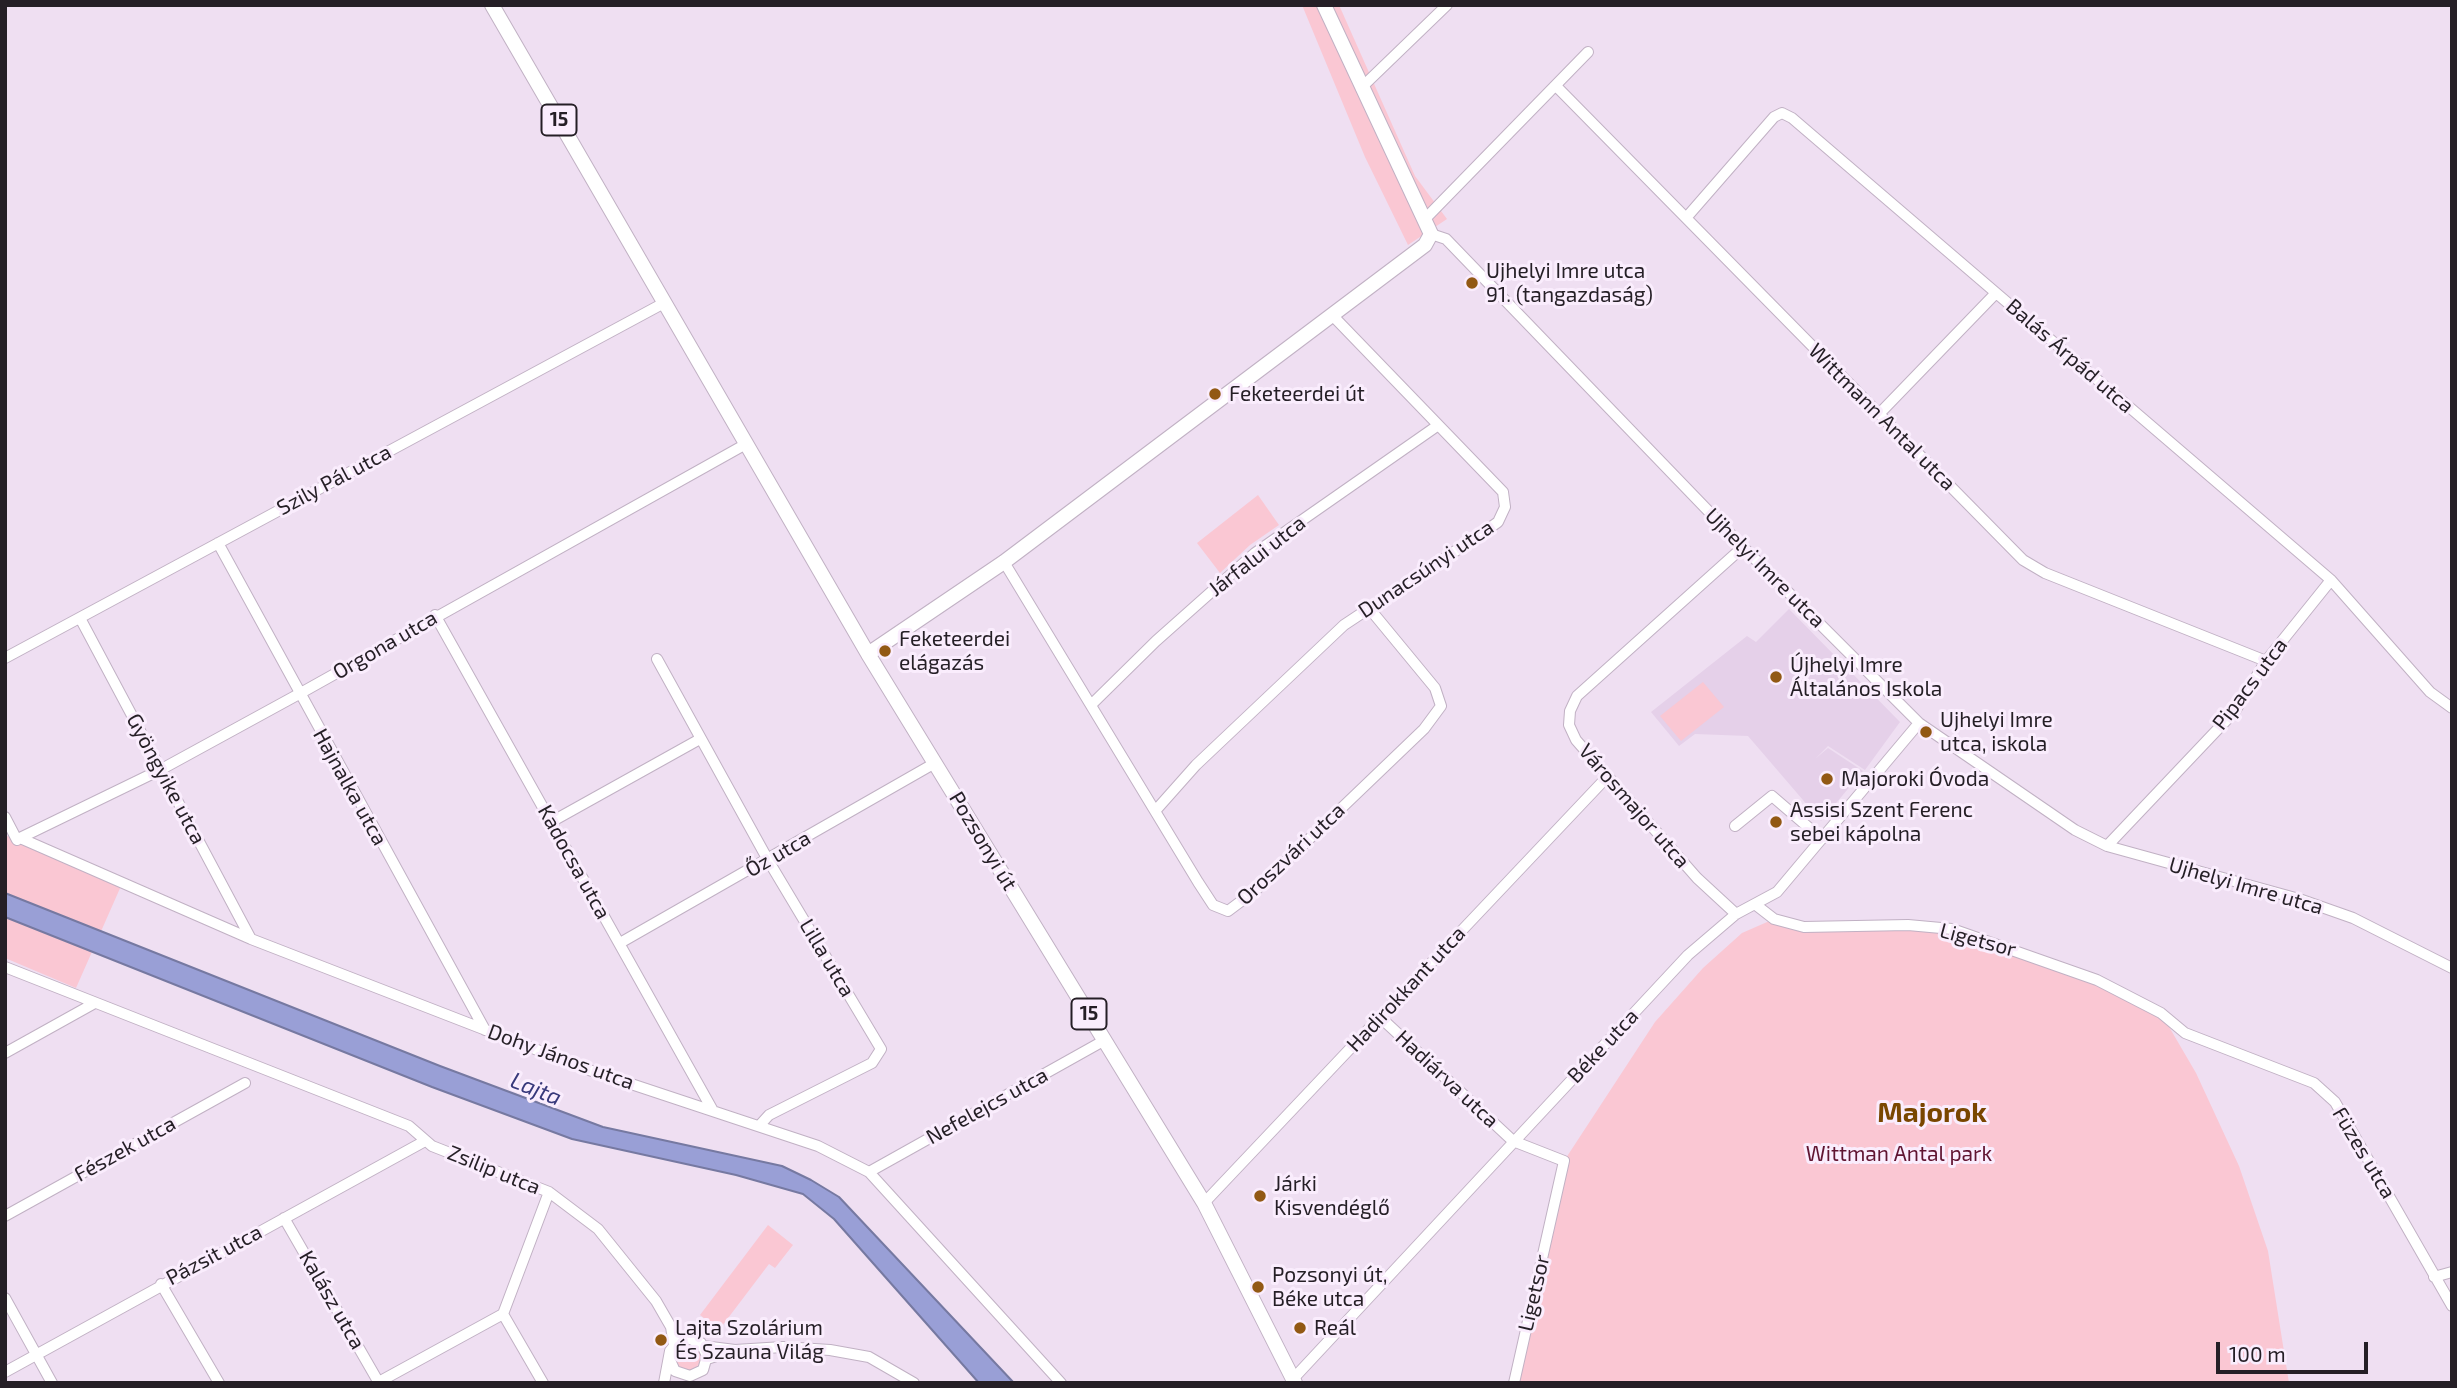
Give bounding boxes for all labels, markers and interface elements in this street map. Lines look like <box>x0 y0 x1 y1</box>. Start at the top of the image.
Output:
road number: 15 <box>542 104 576 136</box>
place label: Ujhelyi Imre utca 91. (tangazdaság) <box>1486 258 1653 308</box>
marker: Ujhelyi Imre utca 91. (tangazdaság) <box>1464 275 1480 291</box>
street label: Balás Árpád utca <box>2001 294 2139 418</box>
street label: Wittmann Antal utca <box>1803 338 1961 496</box>
place label: Feketeerdei út <box>1229 381 1365 407</box>
marker: Feketeerdei út <box>1207 386 1223 402</box>
street label: Szily Pál utca <box>273 439 395 521</box>
street label: Ujhelyi Imre utca <box>1700 503 1830 633</box>
street label: Járfalui utca <box>1203 510 1311 602</box>
street label: Dunacsúnyi utca <box>1354 515 1498 623</box>
street label: Orgona utca <box>328 605 442 685</box>
place label: Feketeerdei elágazás <box>899 626 1010 676</box>
street label: Pipacs utca <box>2207 633 2293 735</box>
marker: Feketeerdei elágazás <box>877 643 893 659</box>
place label: Újhelyi Imre Általános Iskola <box>1790 652 1942 702</box>
marker: Újhelyi Imre Általános Iskola <box>1768 669 1784 685</box>
place label: Ujhelyi Imre utca, iskola <box>1940 707 2053 757</box>
street label: Gyöngyike utca <box>121 709 211 849</box>
street label: Hajnalka utca <box>308 724 392 850</box>
marker: Ujhelyi Imre utca, iskola <box>1918 724 1934 740</box>
street label: Városmajor utca <box>1573 739 1695 873</box>
place label: Majoroki Óvoda <box>1841 766 1989 792</box>
marker: Majoroki Óvoda <box>1819 771 1835 787</box>
street label: Pozsonyi út <box>944 787 1022 895</box>
place label: Assisi Szent Ferenc sebei kápolna <box>1790 797 1973 847</box>
street label: Oroszvári utca <box>1232 798 1350 910</box>
street label: Kadocsa utca <box>532 800 616 924</box>
marker: Assisi Szent Ferenc sebei kápolna <box>1768 814 1784 830</box>
street label: Őz utca <box>741 825 815 883</box>
street label: Ujhelyi Imre utca <box>2166 852 2326 920</box>
street label: Lilla utca <box>794 914 860 1002</box>
street label: Ligetsor <box>1937 918 2019 962</box>
street label: Hadirokkant utca <box>1341 921 1471 1057</box>
road number: 15 <box>1072 998 1106 1030</box>
street label: Béke utca <box>1562 1004 1644 1088</box>
street label: Dohy János utca <box>484 1019 638 1095</box>
street label: Hadiárva utca <box>1390 1025 1504 1133</box>
street label: Nefelejcs utca <box>922 1062 1052 1150</box>
water label: Lajta <box>507 1066 565 1112</box>
district label: Majorok <box>1877 1096 1987 1130</box>
street label: Füzes utca <box>2327 1103 2401 1203</box>
street label: Fészek utca <box>70 1111 180 1187</box>
street label: Zsilip utca <box>444 1140 544 1200</box>
park label: Wittman Antal park <box>1806 1141 1992 1167</box>
place label: Járki Kisvendéglő <box>1274 1171 1390 1221</box>
marker: Járki Kisvendéglő <box>1252 1188 1268 1204</box>
street label: Pázsit utca <box>162 1219 266 1291</box>
street label: Kalász utca <box>294 1246 370 1354</box>
street label: Ligetsor <box>1513 1252 1555 1334</box>
place label: Pozsonyi út, Béke utca <box>1272 1262 1387 1312</box>
marker: Pozsonyi út, Béke utca <box>1250 1279 1266 1295</box>
place label: Lajta Szolárium És Szauna Világ <box>675 1315 824 1365</box>
place label: Reál <box>1314 1315 1356 1341</box>
marker: Reál <box>1292 1320 1308 1336</box>
scale bar <box>2219 1328 2371 1372</box>
marker: Lajta Szolárium És Szauna Világ <box>653 1332 669 1348</box>
text: 100 m <box>2229 1341 2286 1366</box>

